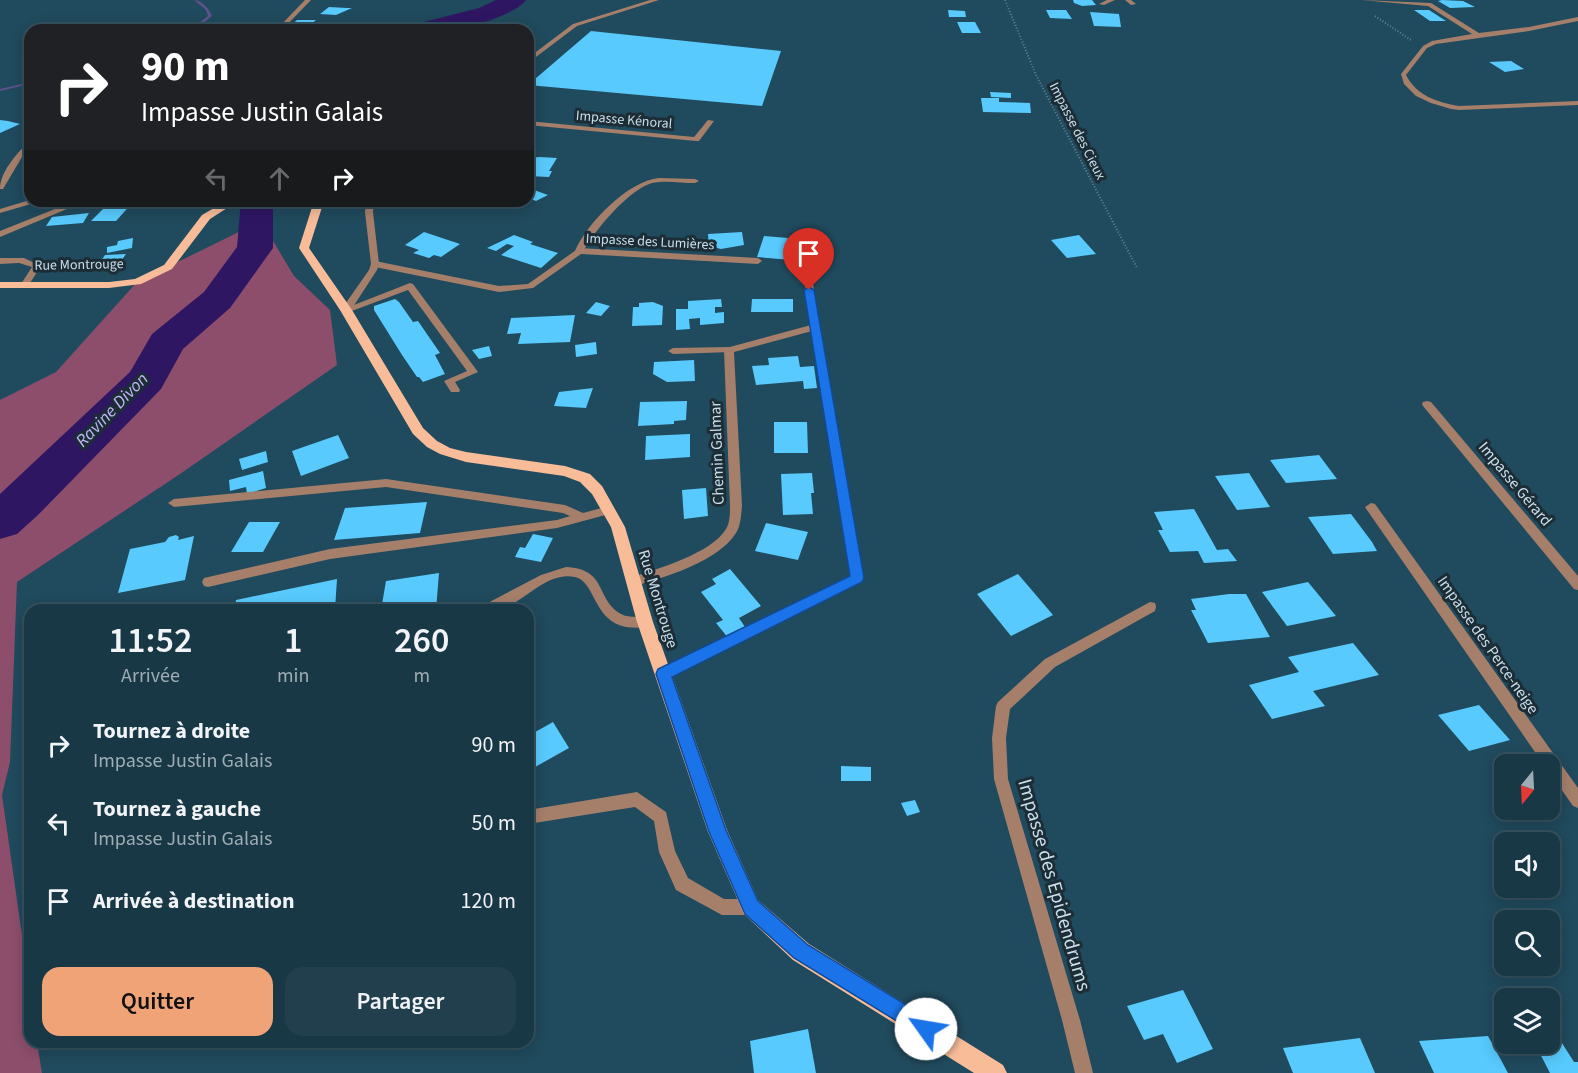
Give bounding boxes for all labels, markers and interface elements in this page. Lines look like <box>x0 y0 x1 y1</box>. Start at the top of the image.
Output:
text: 90 m <box>141 37 230 97</box>
icon: right <box>42 48 120 126</box>
street label: Impasse des Cieux <box>1044 79 1111 184</box>
text: Impasse Justin Galais <box>141 93 383 132</box>
street label: Impasse Kénoral <box>575 106 673 134</box>
icon: left <box>200 162 233 195</box>
icon: ahead <box>263 162 296 195</box>
icon: right <box>326 162 359 195</box>
pin <box>783 228 834 290</box>
street label: Impasse des Lumières <box>585 229 715 255</box>
icon: arrive <box>792 237 825 270</box>
street label: Rue Montrouge <box>34 254 124 276</box>
water label: Ravine Divon <box>70 367 154 453</box>
street label: Chemin Galmar <box>704 400 730 505</box>
street label: Impasse Gérard <box>1473 437 1557 531</box>
street label: Rue Montrouge <box>633 547 683 651</box>
street label: Impasse des Perce-neige <box>1432 572 1544 718</box>
text: 11:52 <box>109 615 192 666</box>
text: 1 <box>284 615 302 666</box>
text: 260 <box>394 615 449 666</box>
text: Arrivée <box>121 662 180 690</box>
text: min <box>277 662 309 690</box>
text: m <box>413 662 430 690</box>
text: Tournez à droite <box>93 715 250 747</box>
icon: right <box>42 729 75 762</box>
text: 90 m <box>471 729 516 761</box>
text: Impasse Justin Galais <box>93 747 272 775</box>
north arrow <box>1494 754 1560 820</box>
map controls <box>1494 754 1560 1054</box>
street label: Impasse des Epidendrums <box>1010 776 1098 994</box>
text: Tournez à gauche <box>93 793 261 825</box>
icon: left <box>42 807 75 840</box>
text: 50 m <box>471 807 516 839</box>
text: Impasse Justin Galais <box>93 825 272 853</box>
button: sound <box>1494 832 1560 898</box>
icon: arrive <box>42 885 75 918</box>
text: Arrivée à destination <box>93 885 295 917</box>
text: 120 m <box>461 885 516 917</box>
button: search <box>1494 910 1560 976</box>
button: Quitter <box>42 967 273 1036</box>
button: Partager <box>285 967 516 1036</box>
button: layers <box>1494 988 1560 1054</box>
position arrow <box>894 997 958 1061</box>

